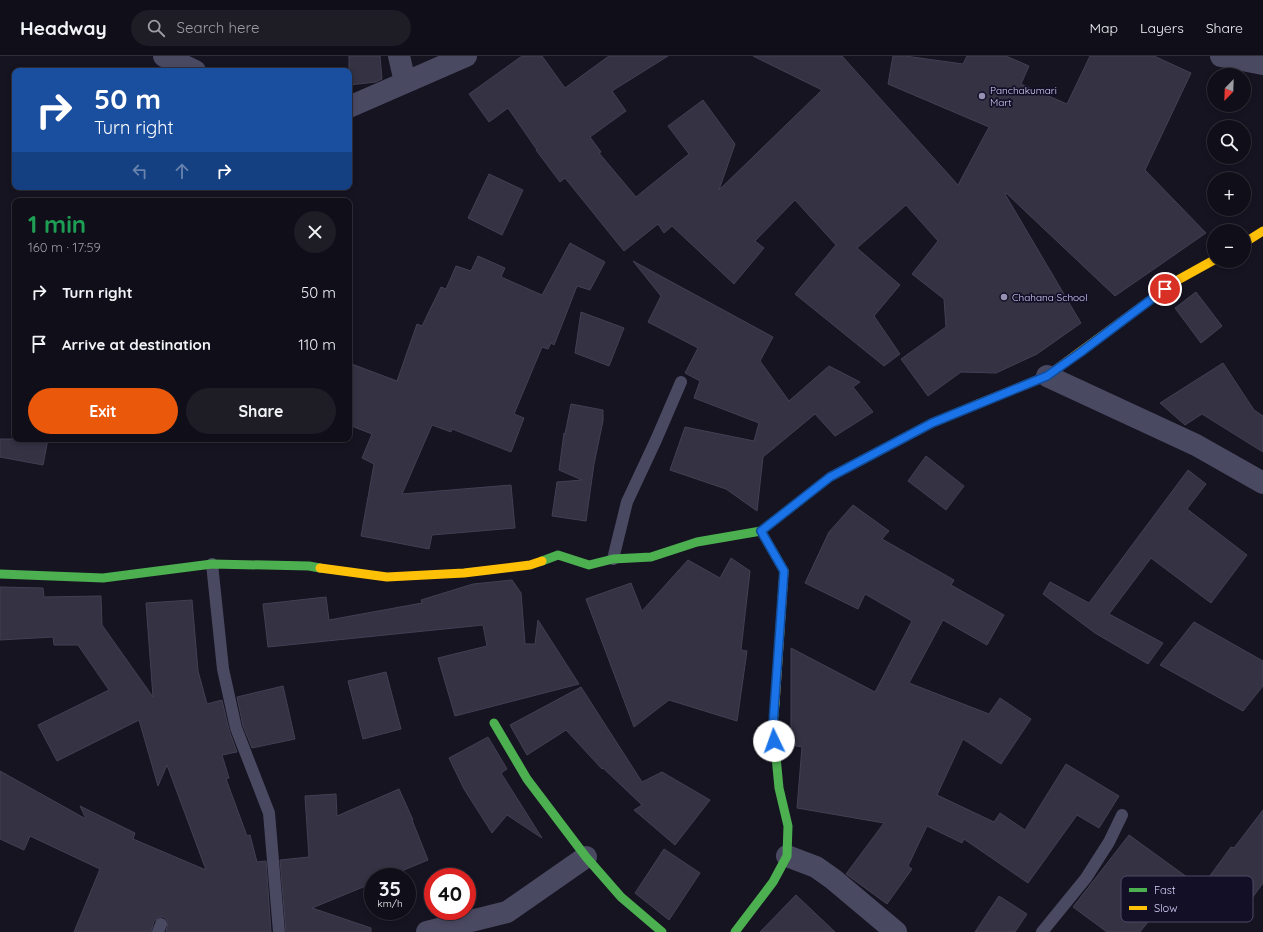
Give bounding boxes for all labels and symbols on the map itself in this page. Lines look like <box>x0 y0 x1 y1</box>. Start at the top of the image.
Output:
north arrow <box>1207 68 1251 112</box>
place label: Panchakumari Mart <box>990 84 1057 109</box>
marker: Panchakumari Mart <box>977 91 987 101</box>
pin <box>1148 272 1182 306</box>
place label: Chahana School <box>1012 291 1087 304</box>
marker: Chahana School <box>999 292 1009 302</box>
position arrow <box>753 720 795 762</box>
speed limit sign: 40 <box>424 868 476 920</box>
legend <box>1121 876 1253 922</box>
text: Fast <box>1154 883 1176 897</box>
text: Slow <box>1154 901 1178 915</box>

